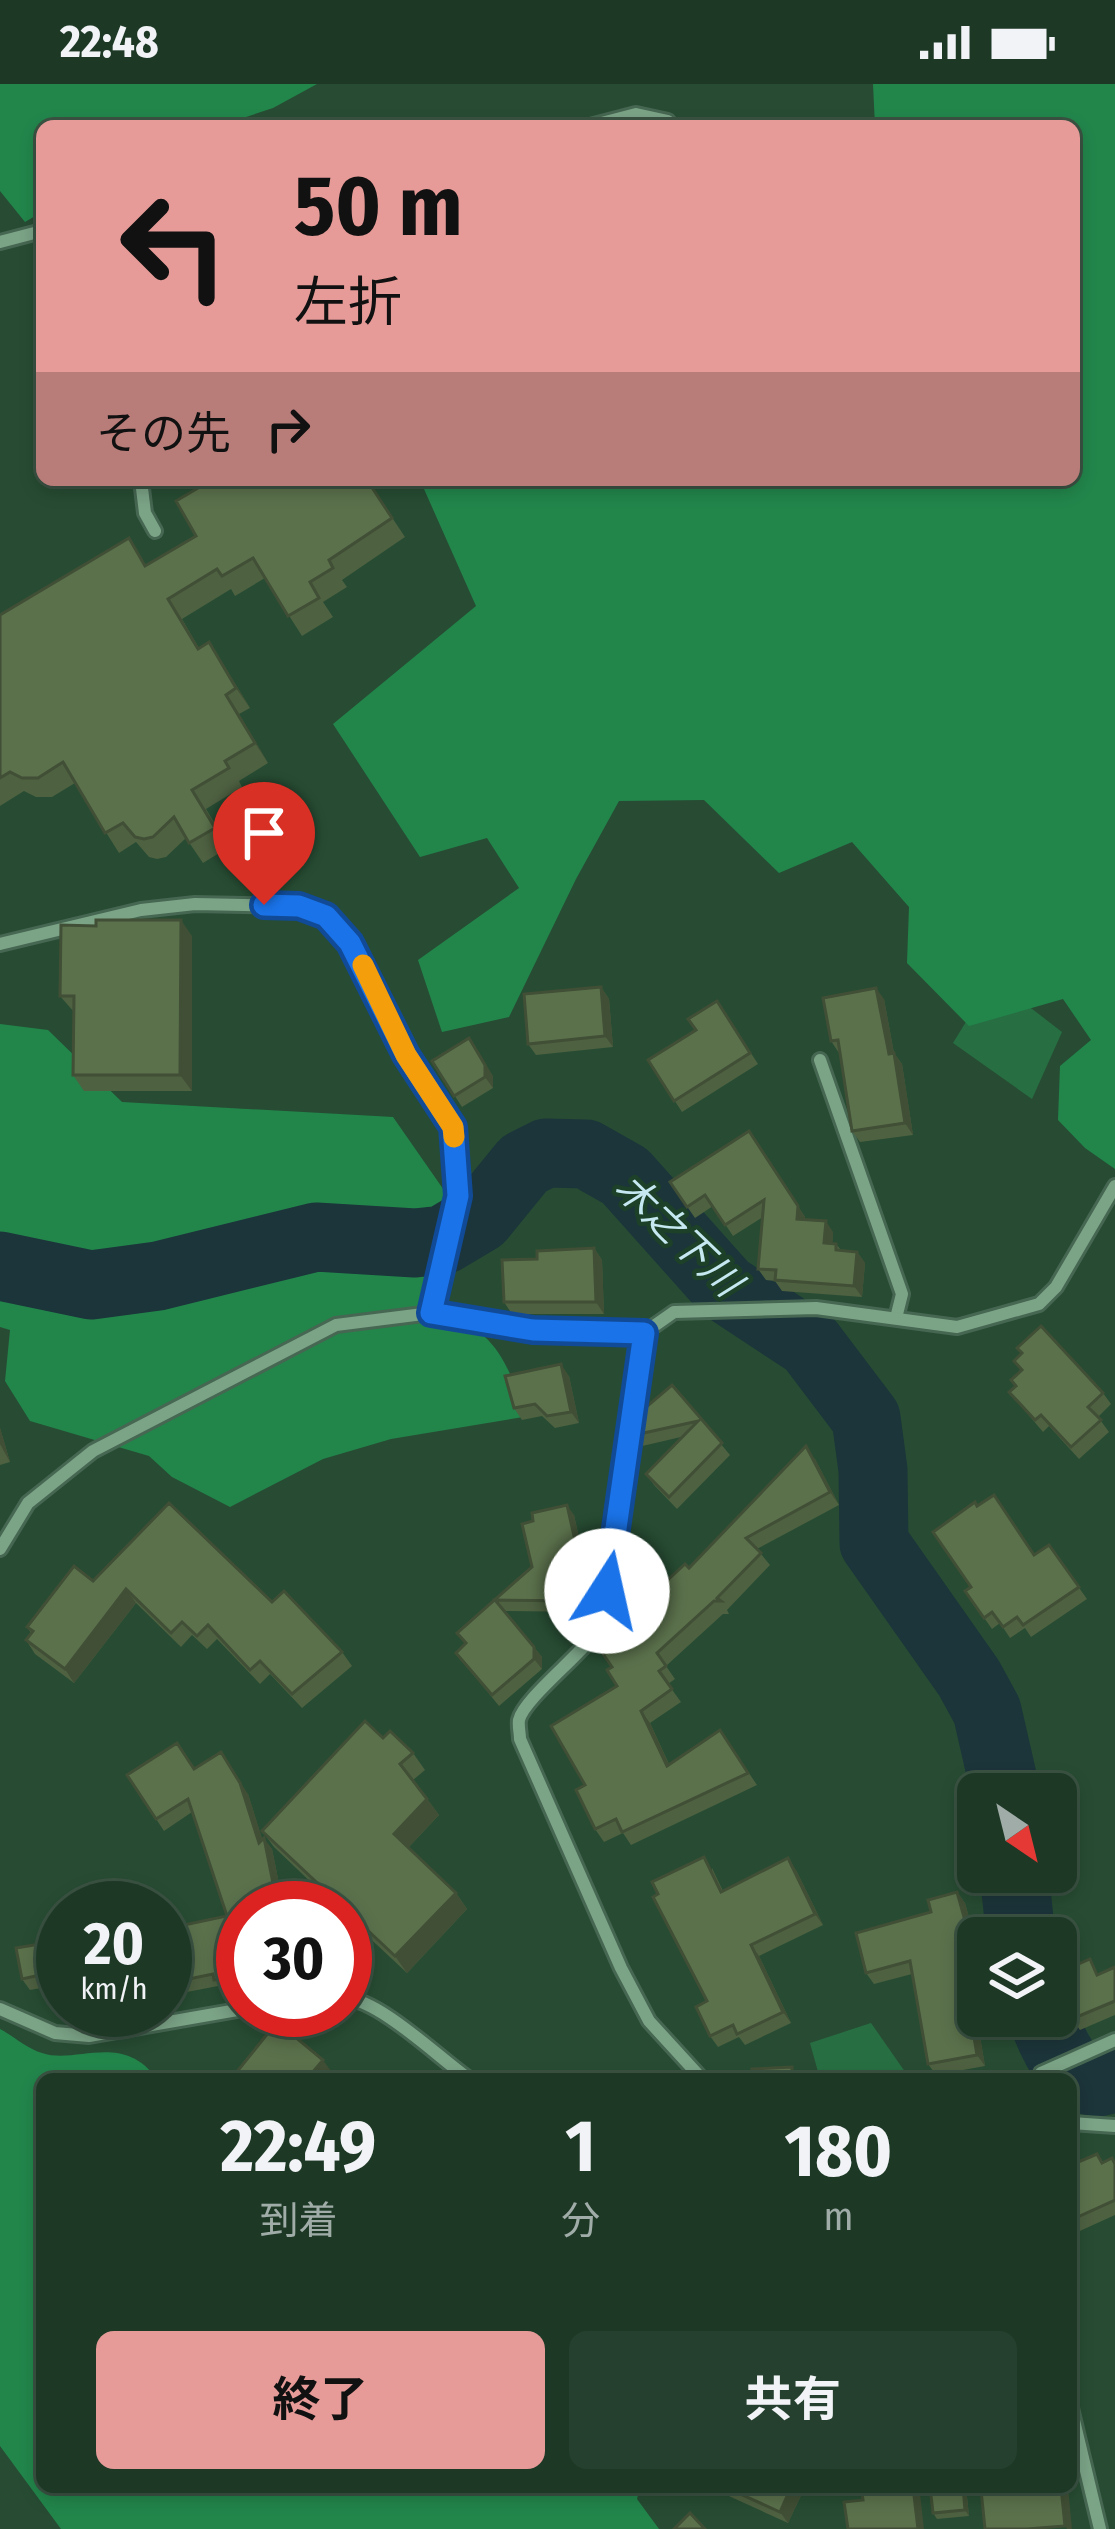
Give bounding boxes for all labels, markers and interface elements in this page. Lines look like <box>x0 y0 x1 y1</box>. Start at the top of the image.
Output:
text: 22:48 <box>60 15 159 69</box>
text: 50 m <box>294 156 463 257</box>
icon: left <box>96 168 252 324</box>
text: 左折 <box>294 271 402 335</box>
icon: right <box>255 396 321 462</box>
text: その先 <box>96 407 231 461</box>
pin <box>213 782 315 905</box>
icon: arrive <box>231 800 297 866</box>
water label: 木之下川 <box>606 1164 753 1309</box>
position arrow <box>544 1528 670 1654</box>
north arrow <box>957 1773 1077 1893</box>
map controls <box>957 1773 1077 2037</box>
speed limit sign: 30 <box>216 1881 372 2037</box>
text: 20 <box>84 1908 144 1980</box>
button: layers <box>957 1917 1077 2037</box>
text: km/h <box>81 1971 147 2007</box>
text: 22:49 <box>221 2104 376 2190</box>
text: 1 <box>565 2104 596 2190</box>
text: 180 <box>785 2109 892 2195</box>
text: m <box>823 2194 853 2240</box>
text: 到着 <box>259 2198 337 2244</box>
text: 分 <box>561 2198 600 2244</box>
button: 終了 <box>96 2331 545 2469</box>
button: 共有 <box>569 2331 1017 2469</box>

